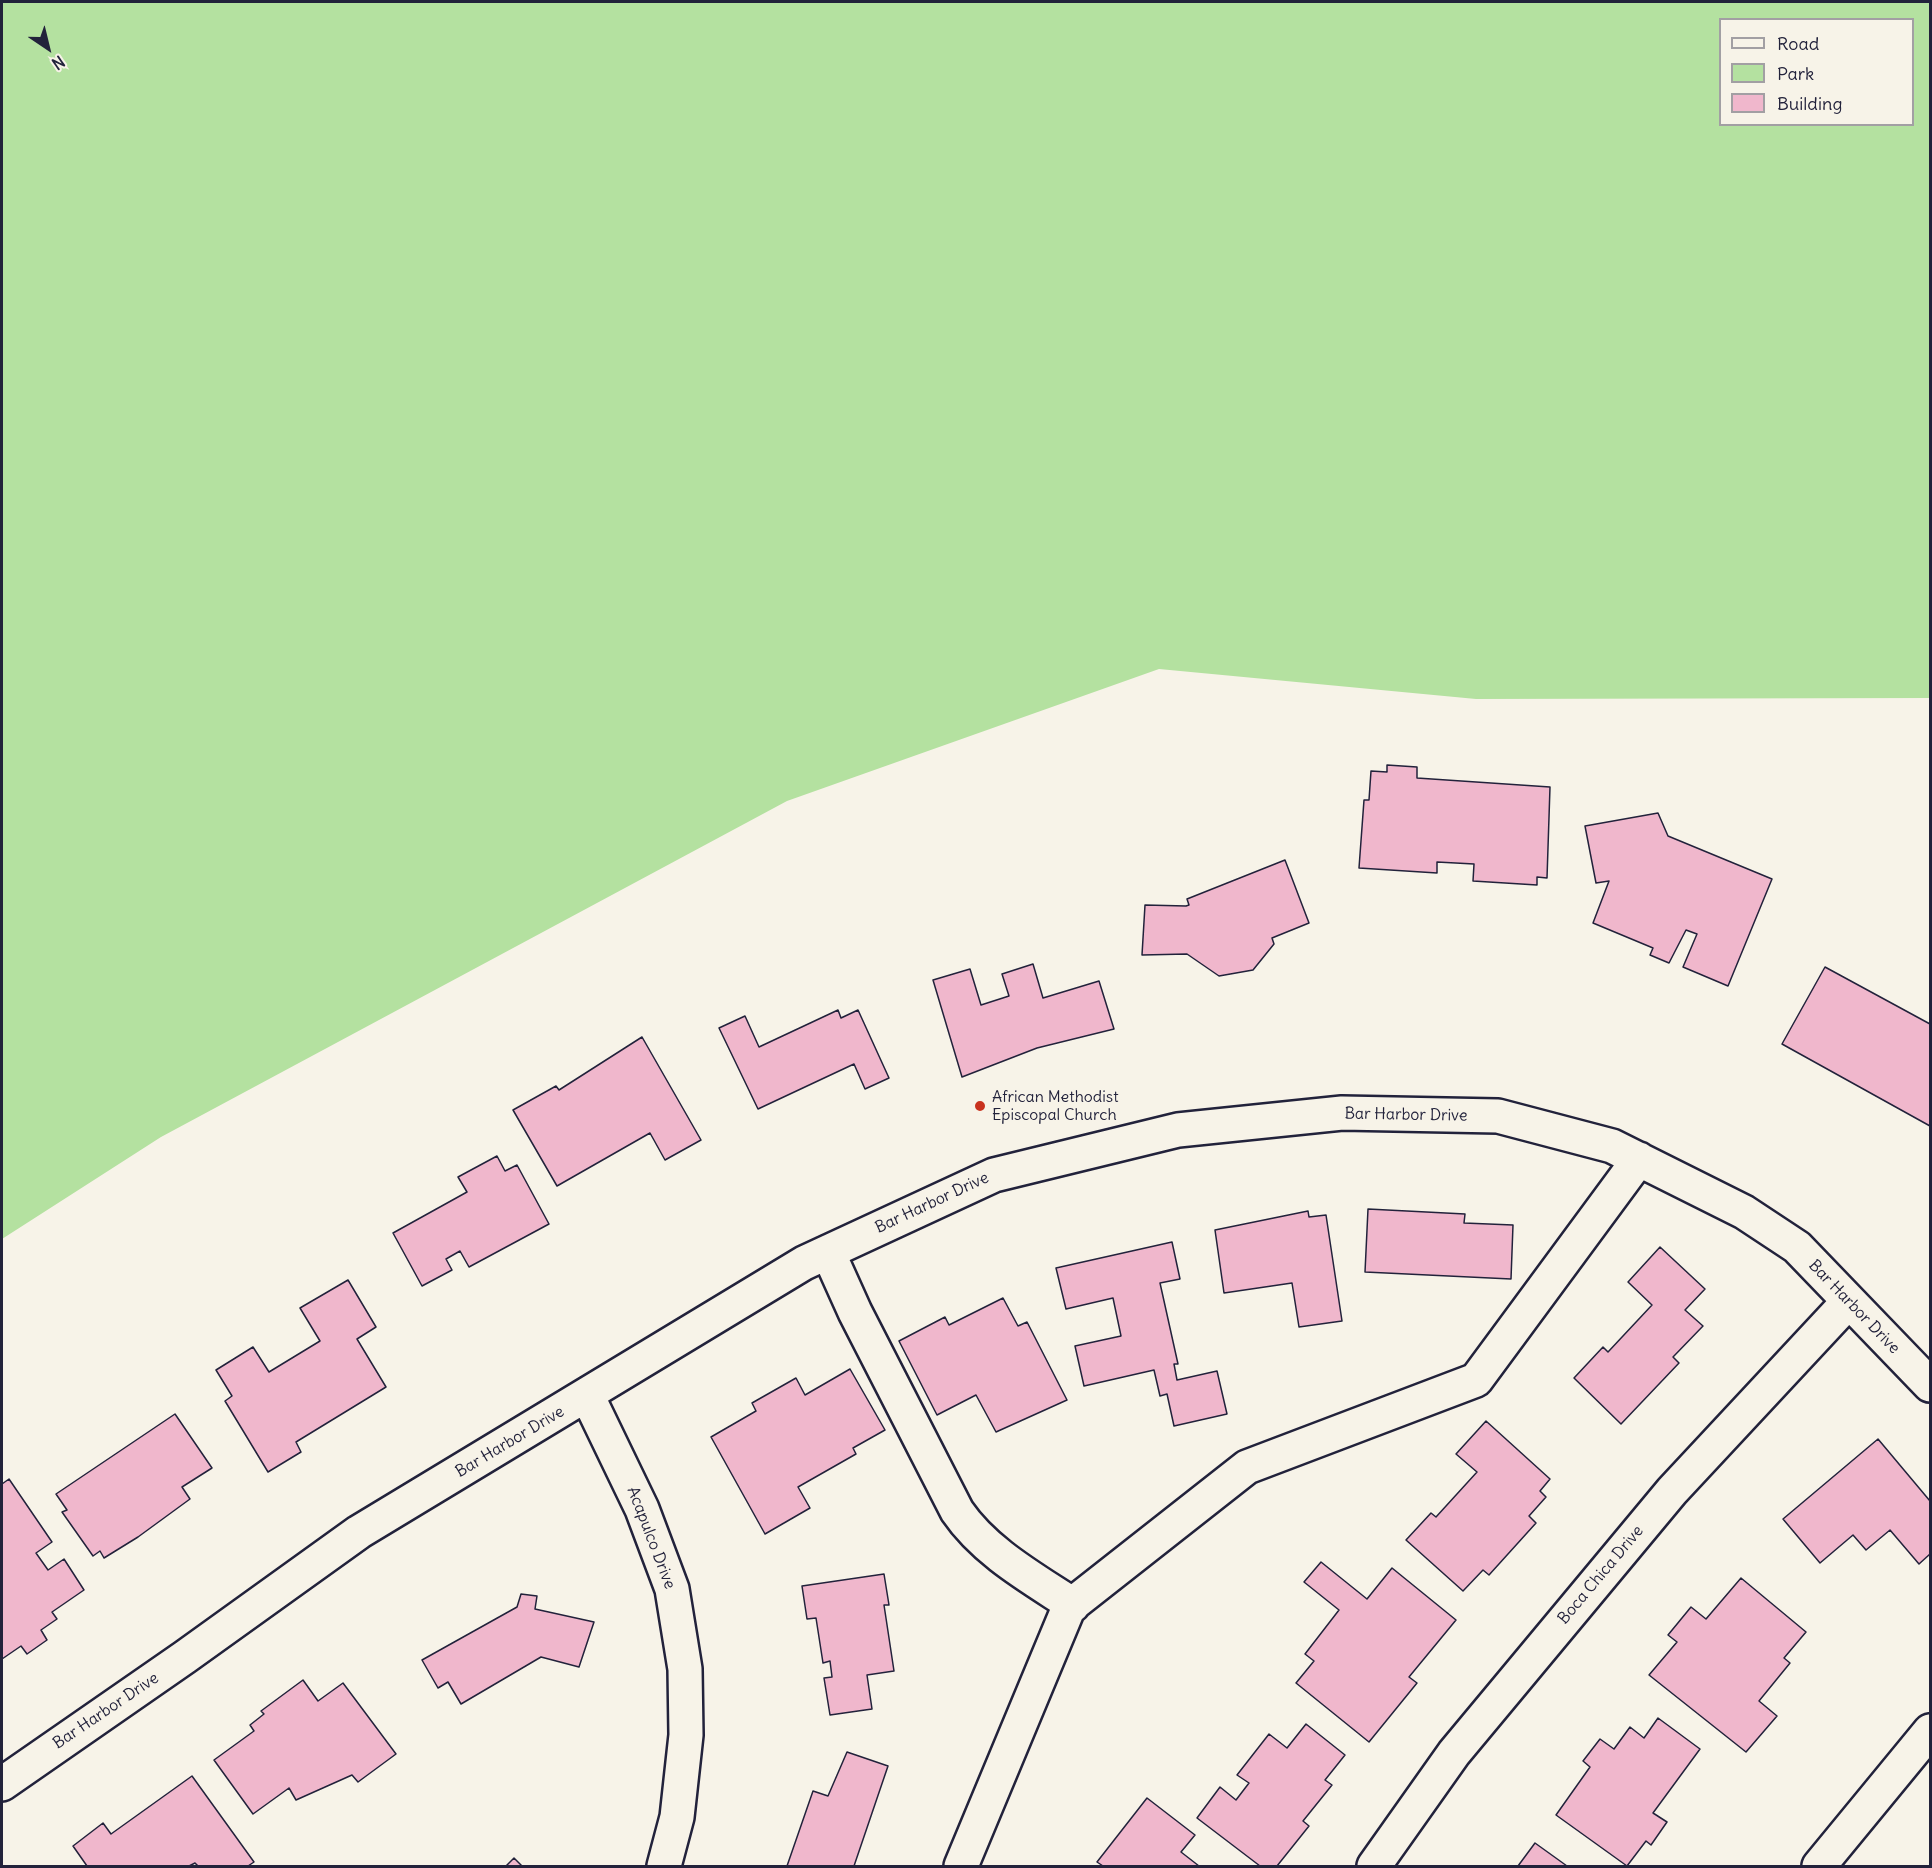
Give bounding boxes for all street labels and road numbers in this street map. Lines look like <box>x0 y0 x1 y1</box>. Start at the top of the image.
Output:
street label: Bar Harbor Drive <box>1344 1104 1468 1126</box>
street label: Bar Harbor Drive <box>872 1168 992 1238</box>
street label: Bar Harbor Drive <box>1804 1256 1904 1358</box>
street label: Bar Harbor Drive <box>452 1402 568 1482</box>
street label: Acapulco Drive <box>623 1484 679 1592</box>
street label: Boca Chica Drive <box>1554 1522 1648 1628</box>
street label: Bar Harbor Drive <box>50 1669 162 1753</box>

